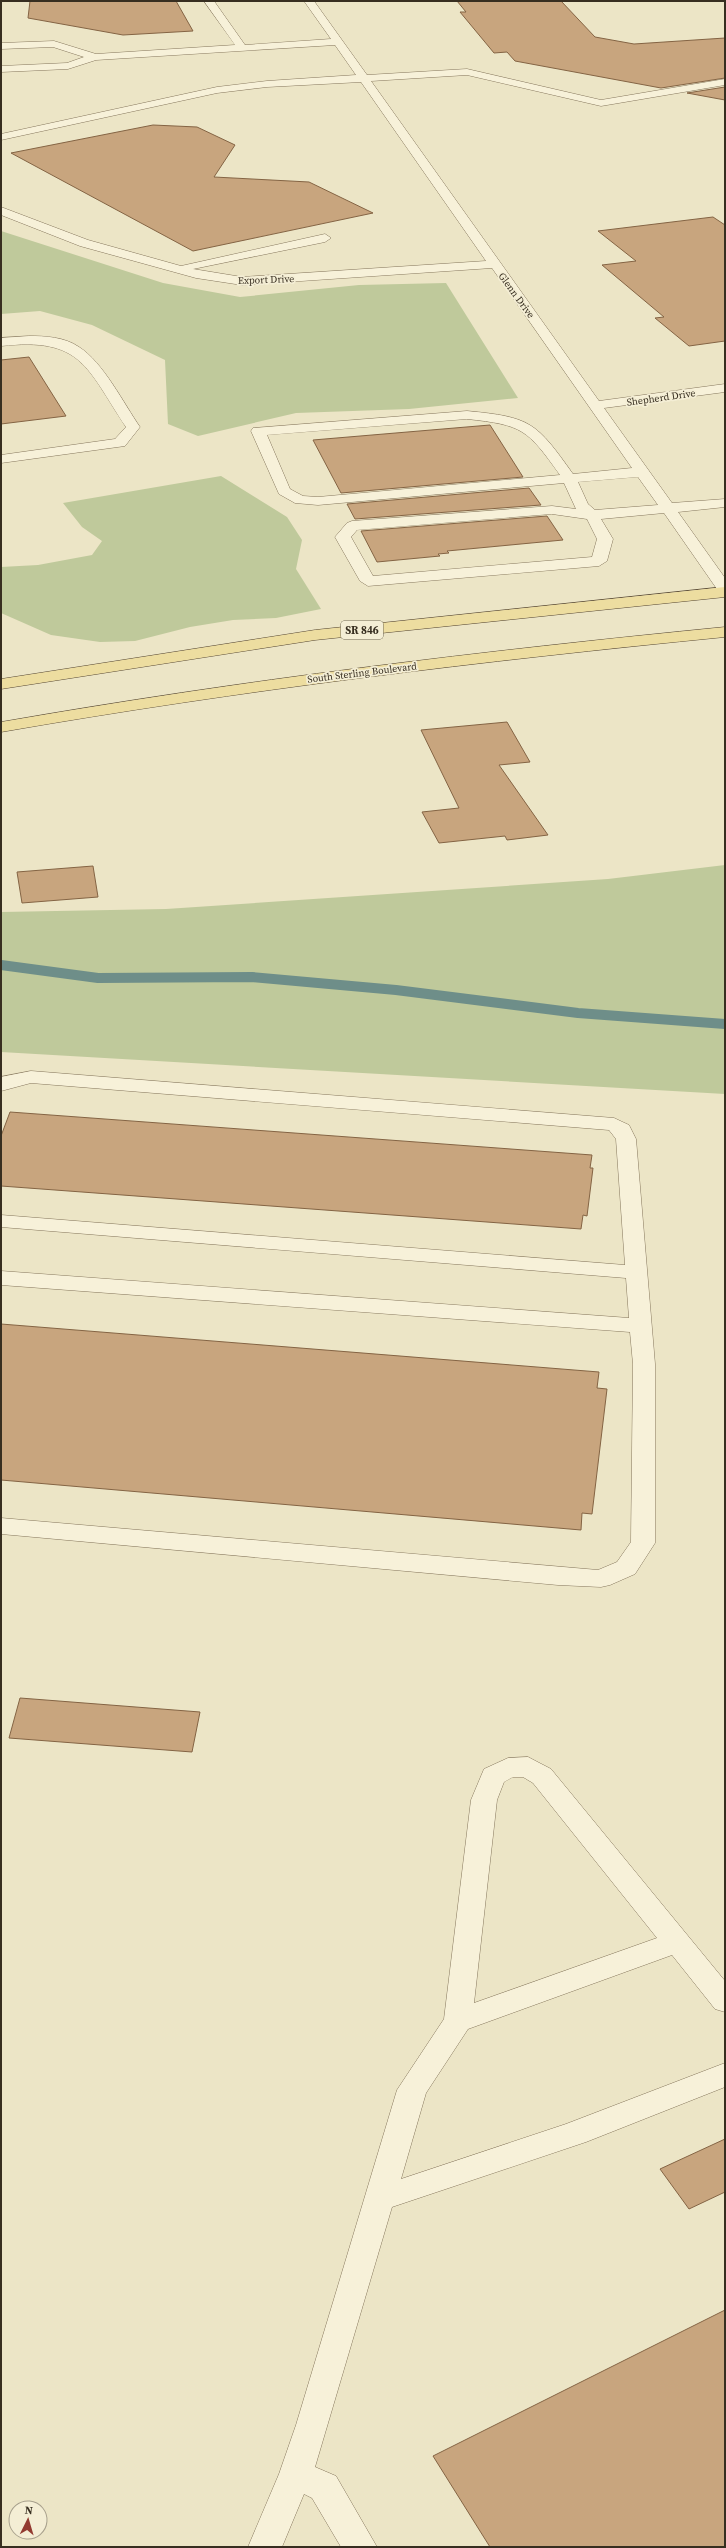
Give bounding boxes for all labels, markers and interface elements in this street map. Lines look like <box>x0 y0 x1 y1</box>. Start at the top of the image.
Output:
street label: Glenn Drive <box>496 270 538 321</box>
street label: Export Drive <box>238 272 294 287</box>
street label: Shepherd Drive <box>626 386 696 409</box>
road number: SR 846 <box>341 621 383 639</box>
street label: South Sterling Boulevard <box>307 659 418 686</box>
north arrow <box>8 2500 48 2540</box>
text: N <box>24 2503 33 2518</box>

